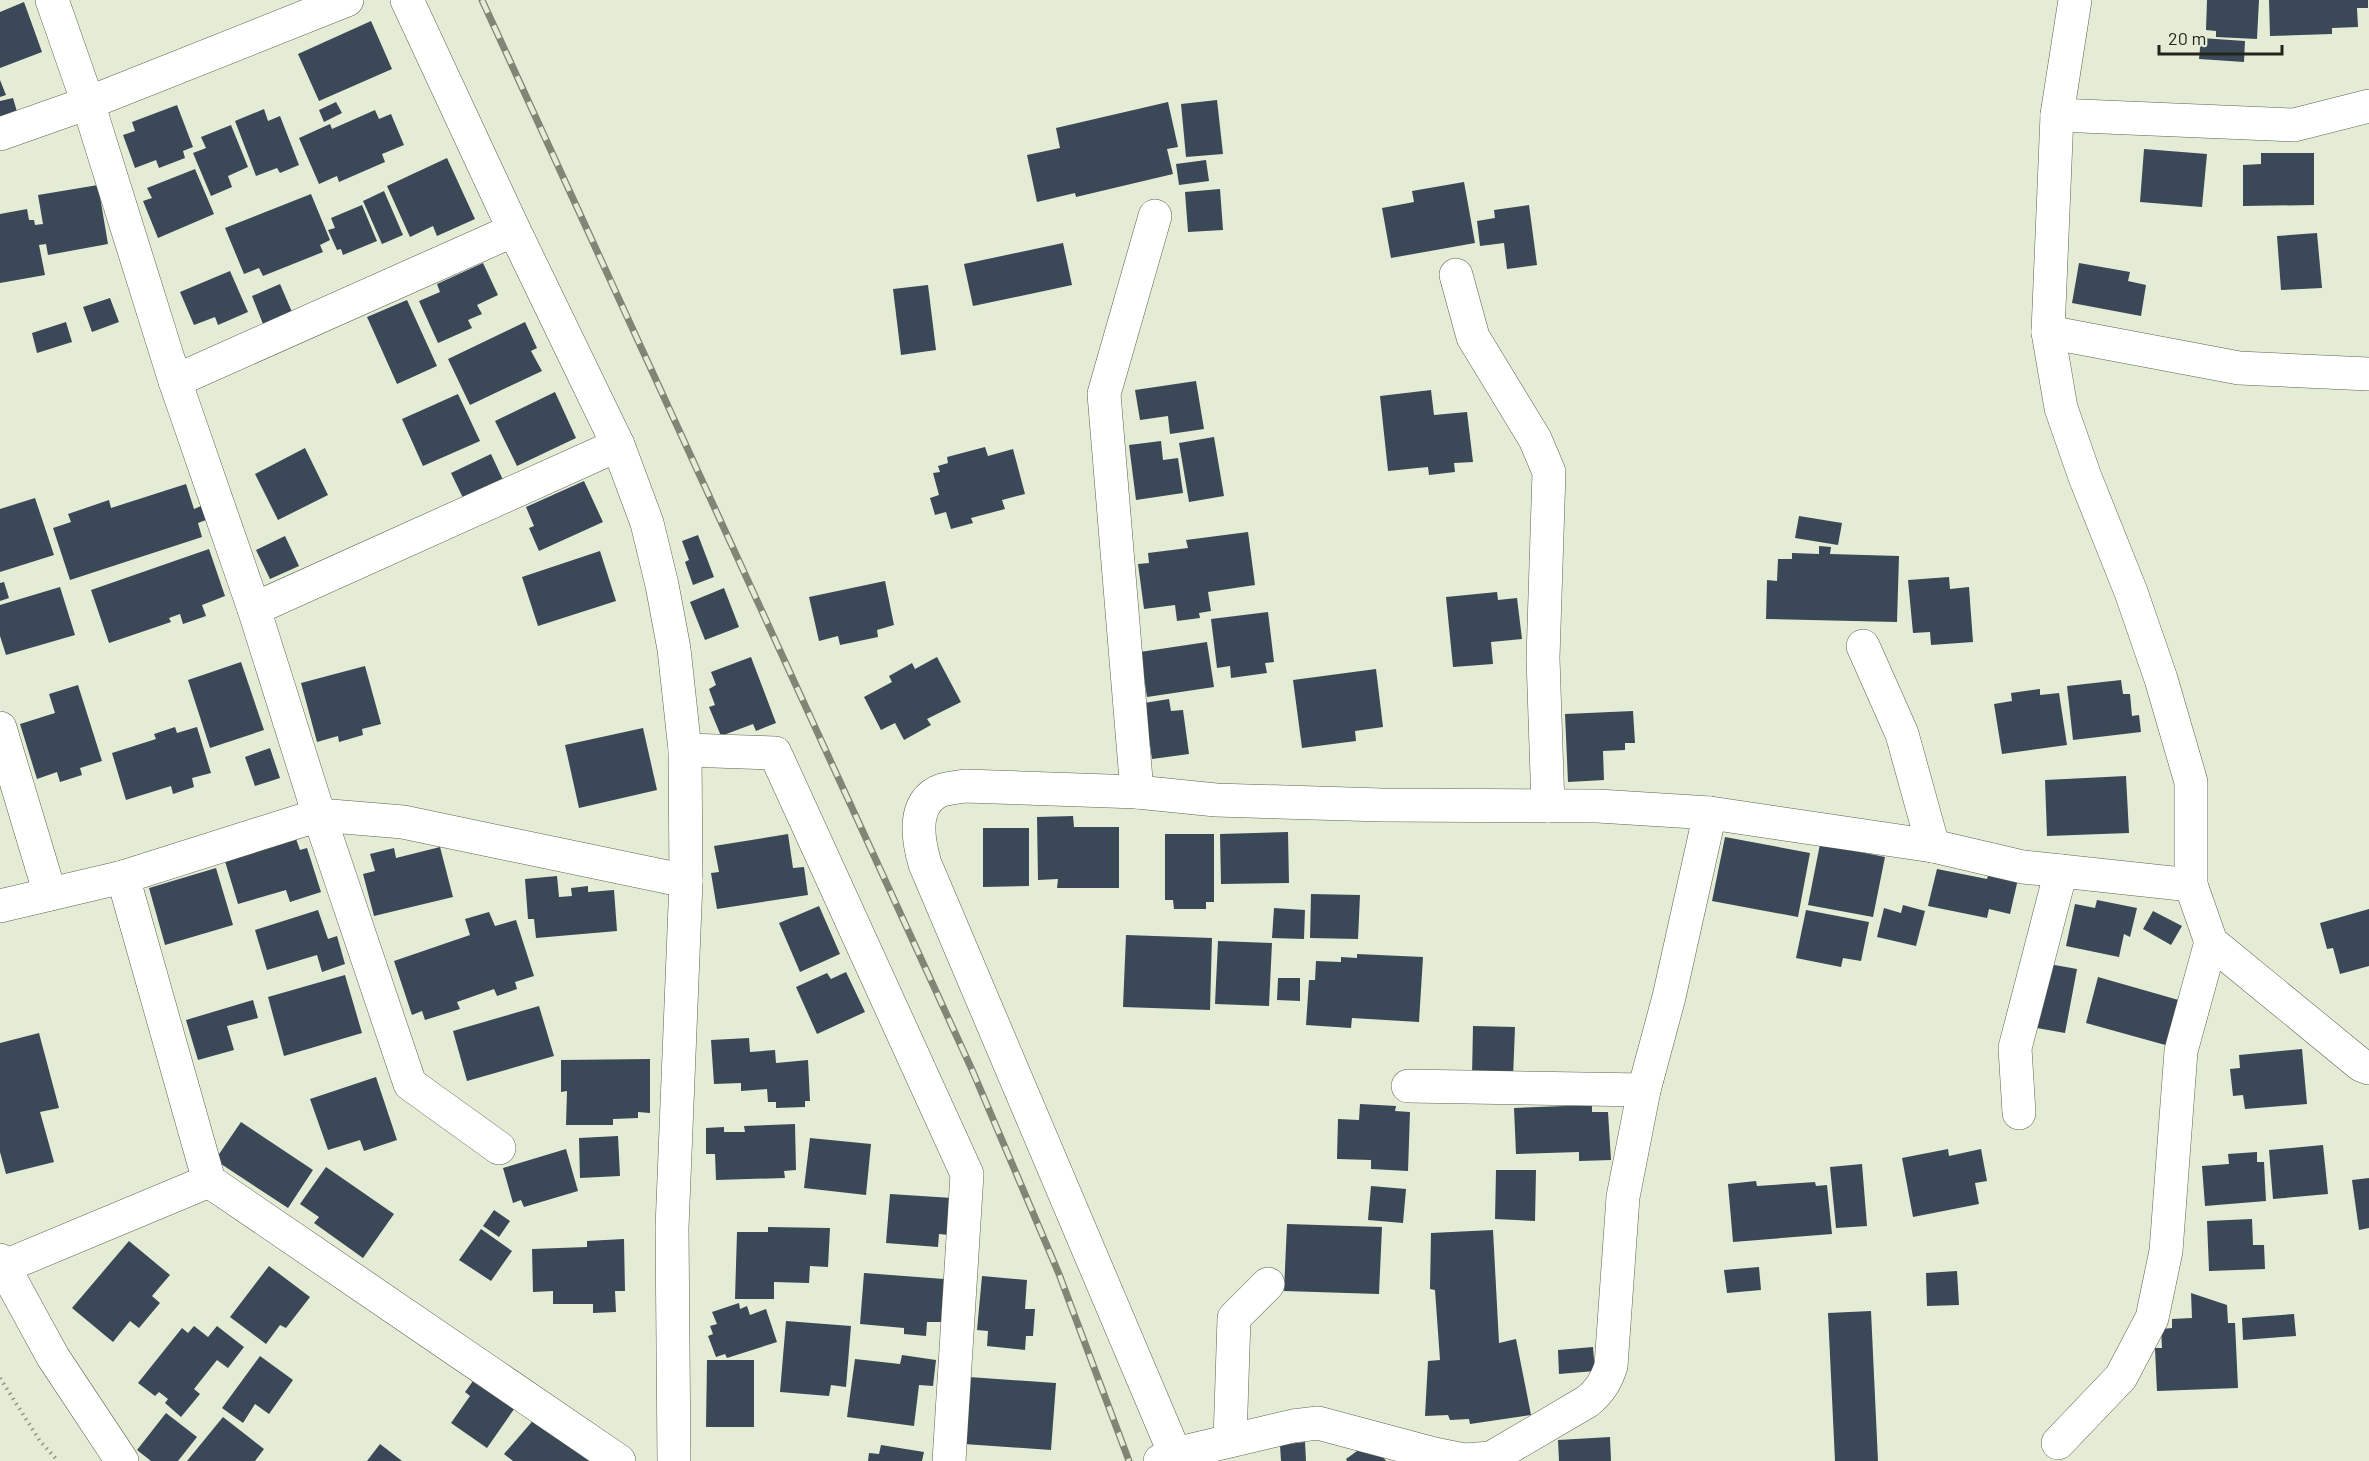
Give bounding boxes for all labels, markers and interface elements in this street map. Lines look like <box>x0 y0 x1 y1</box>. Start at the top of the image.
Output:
scale bar <box>2159 18 2282 56</box>
text: 20 m <box>2168 27 2206 49</box>

